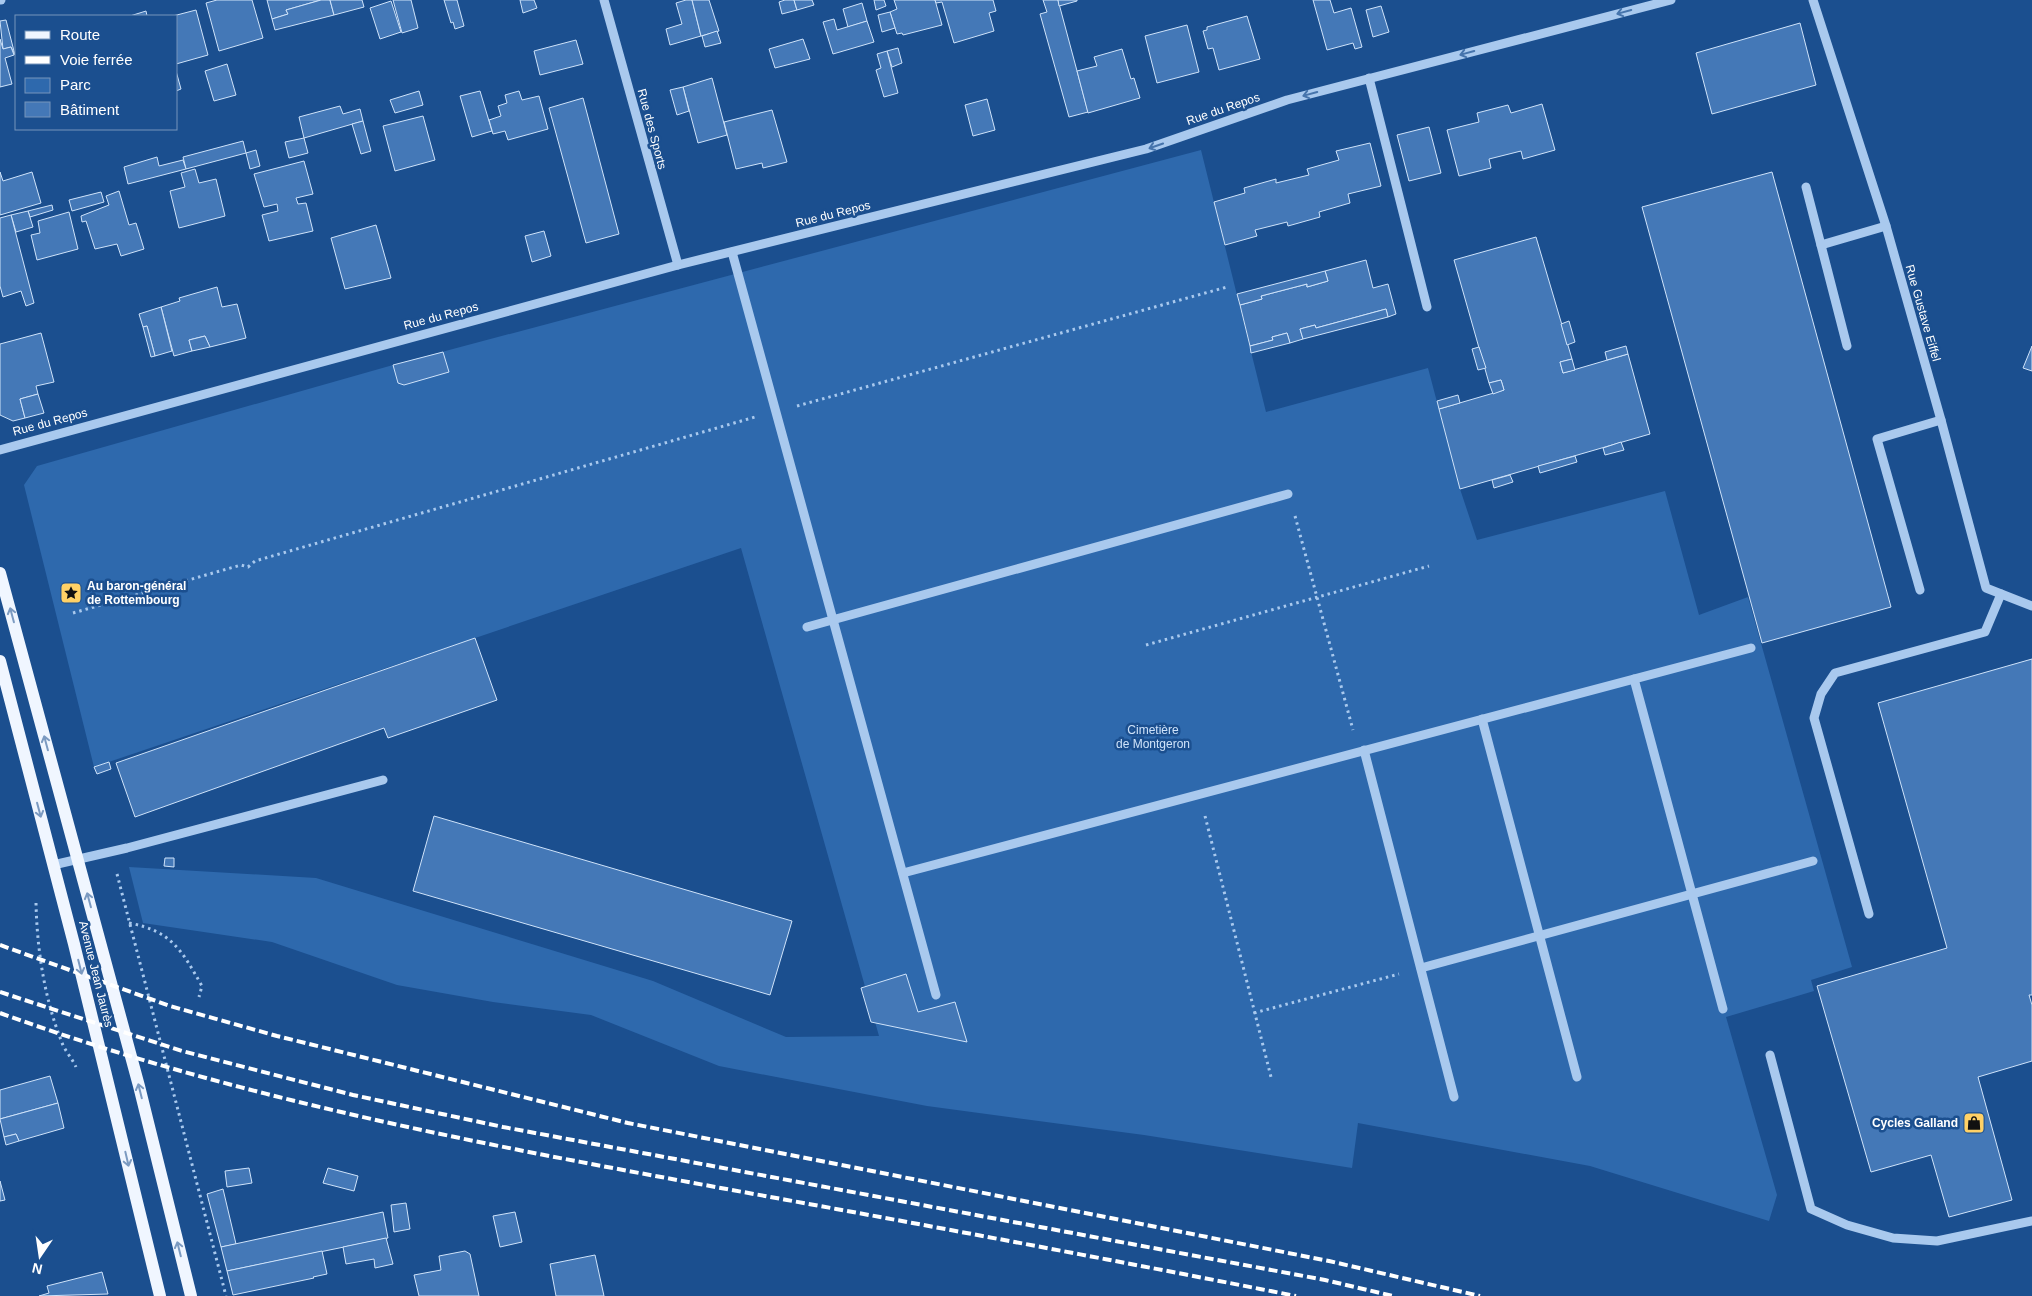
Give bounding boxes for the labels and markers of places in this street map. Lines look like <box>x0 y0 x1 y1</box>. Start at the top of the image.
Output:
place label: Au baron-général de Rottembourg <box>87 579 186 607</box>
place icon: Au baron-général de Rottembourg <box>59 581 83 605</box>
shop icon: Cycles Galland <box>1962 1111 1986 1135</box>
place label: Cycles Galland <box>1872 1116 1958 1130</box>

